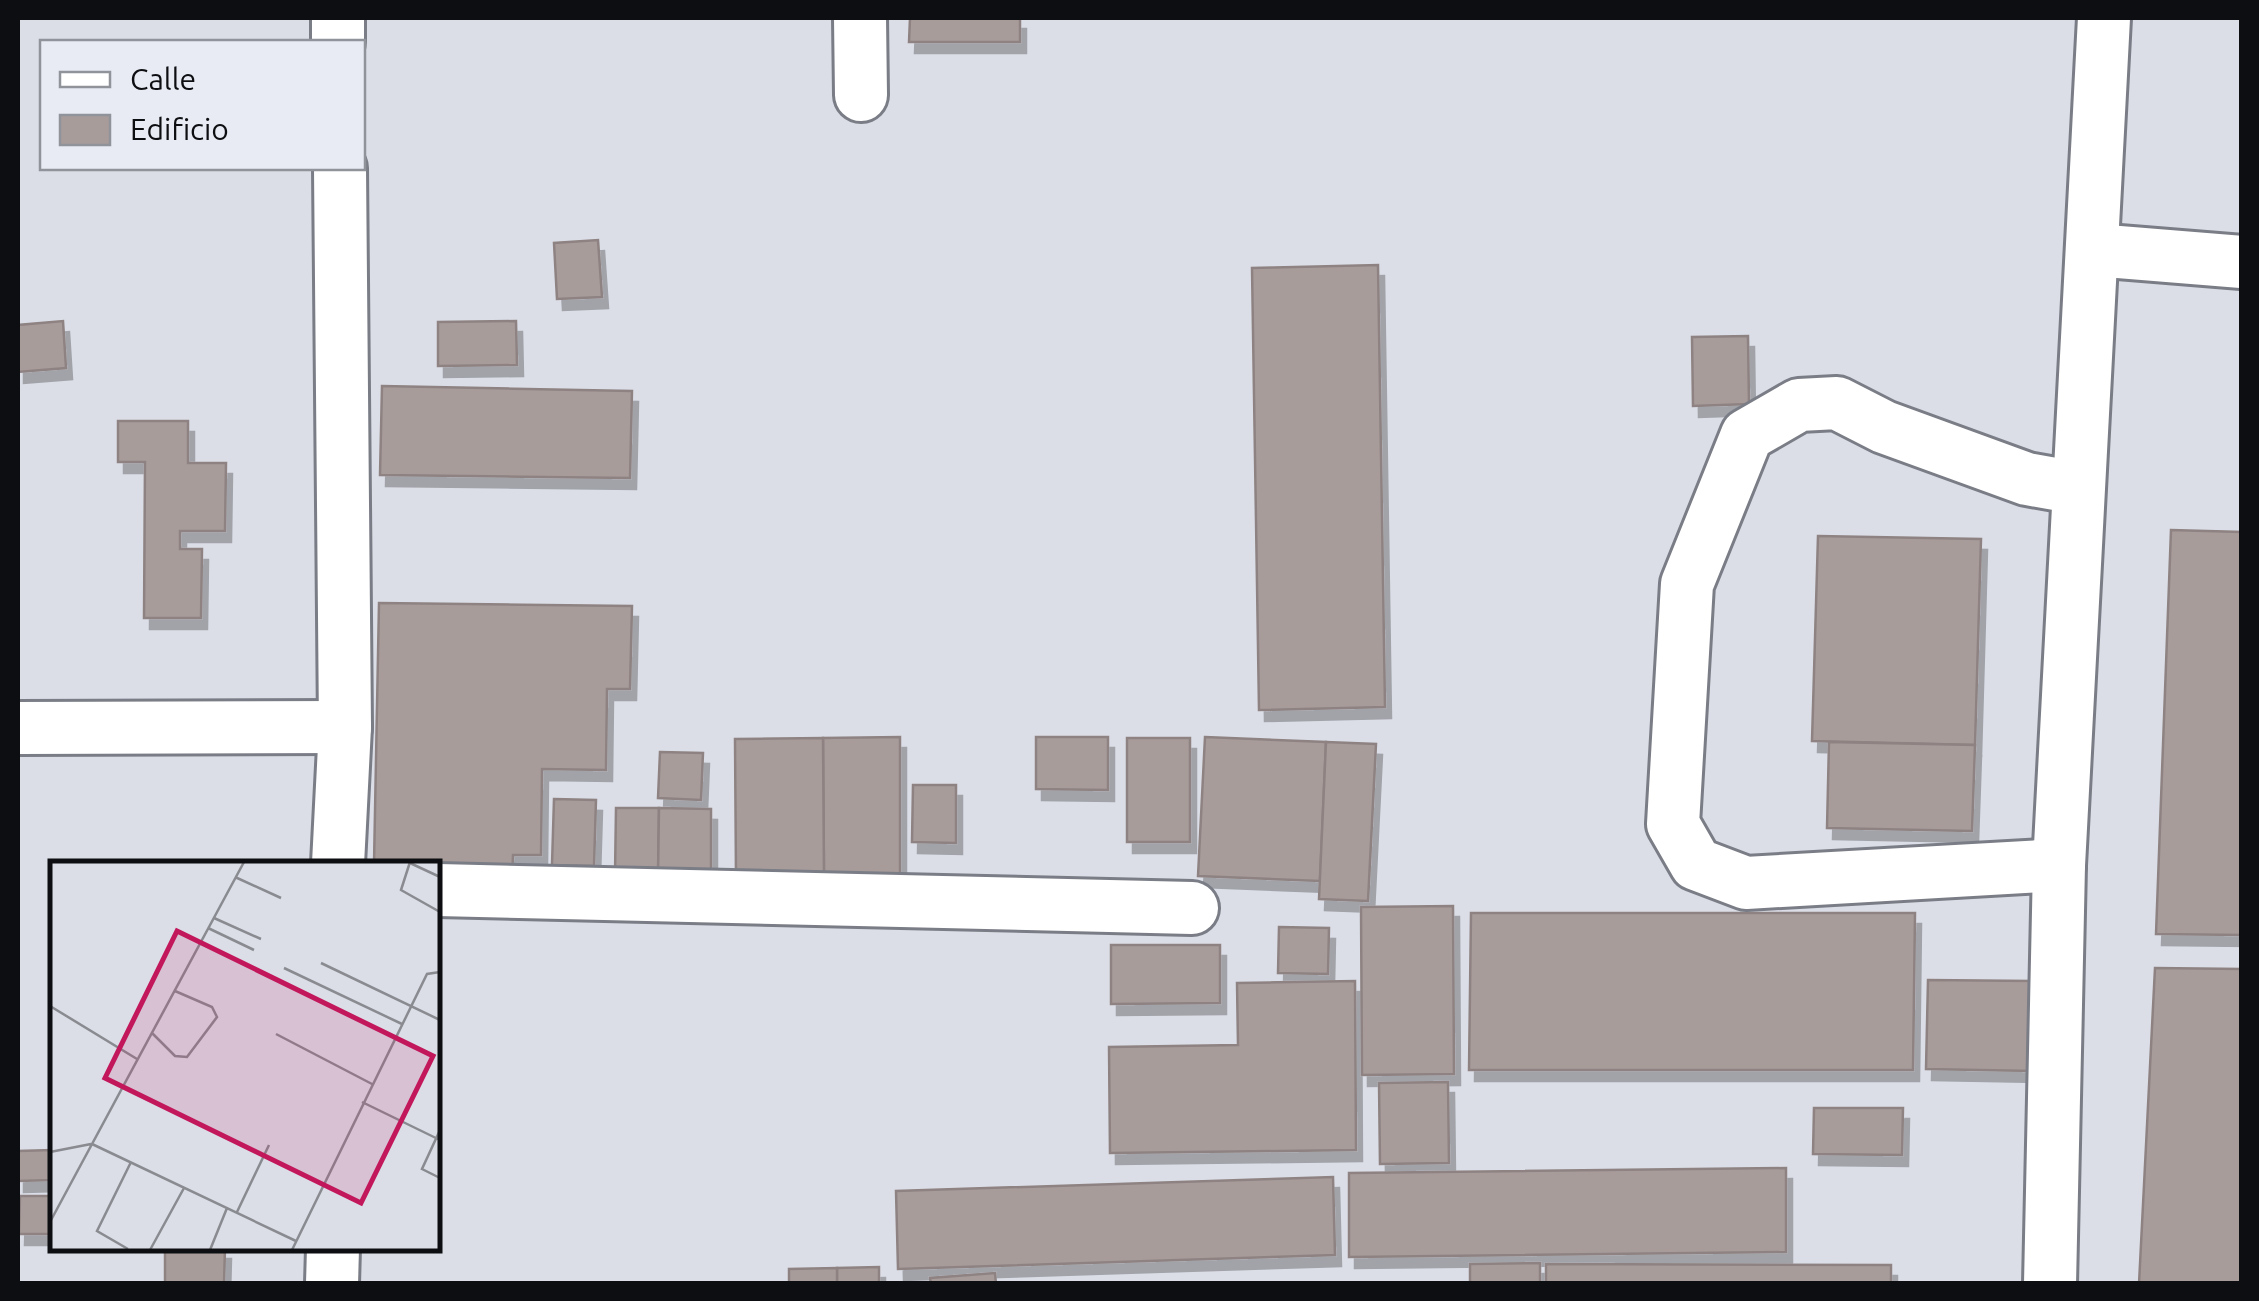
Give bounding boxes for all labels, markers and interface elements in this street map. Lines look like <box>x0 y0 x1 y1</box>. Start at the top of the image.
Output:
legend <box>40 40 365 170</box>
text: Calle <box>130 62 196 96</box>
text: Edificio <box>130 112 229 146</box>
inset map <box>50 861 440 1251</box>

